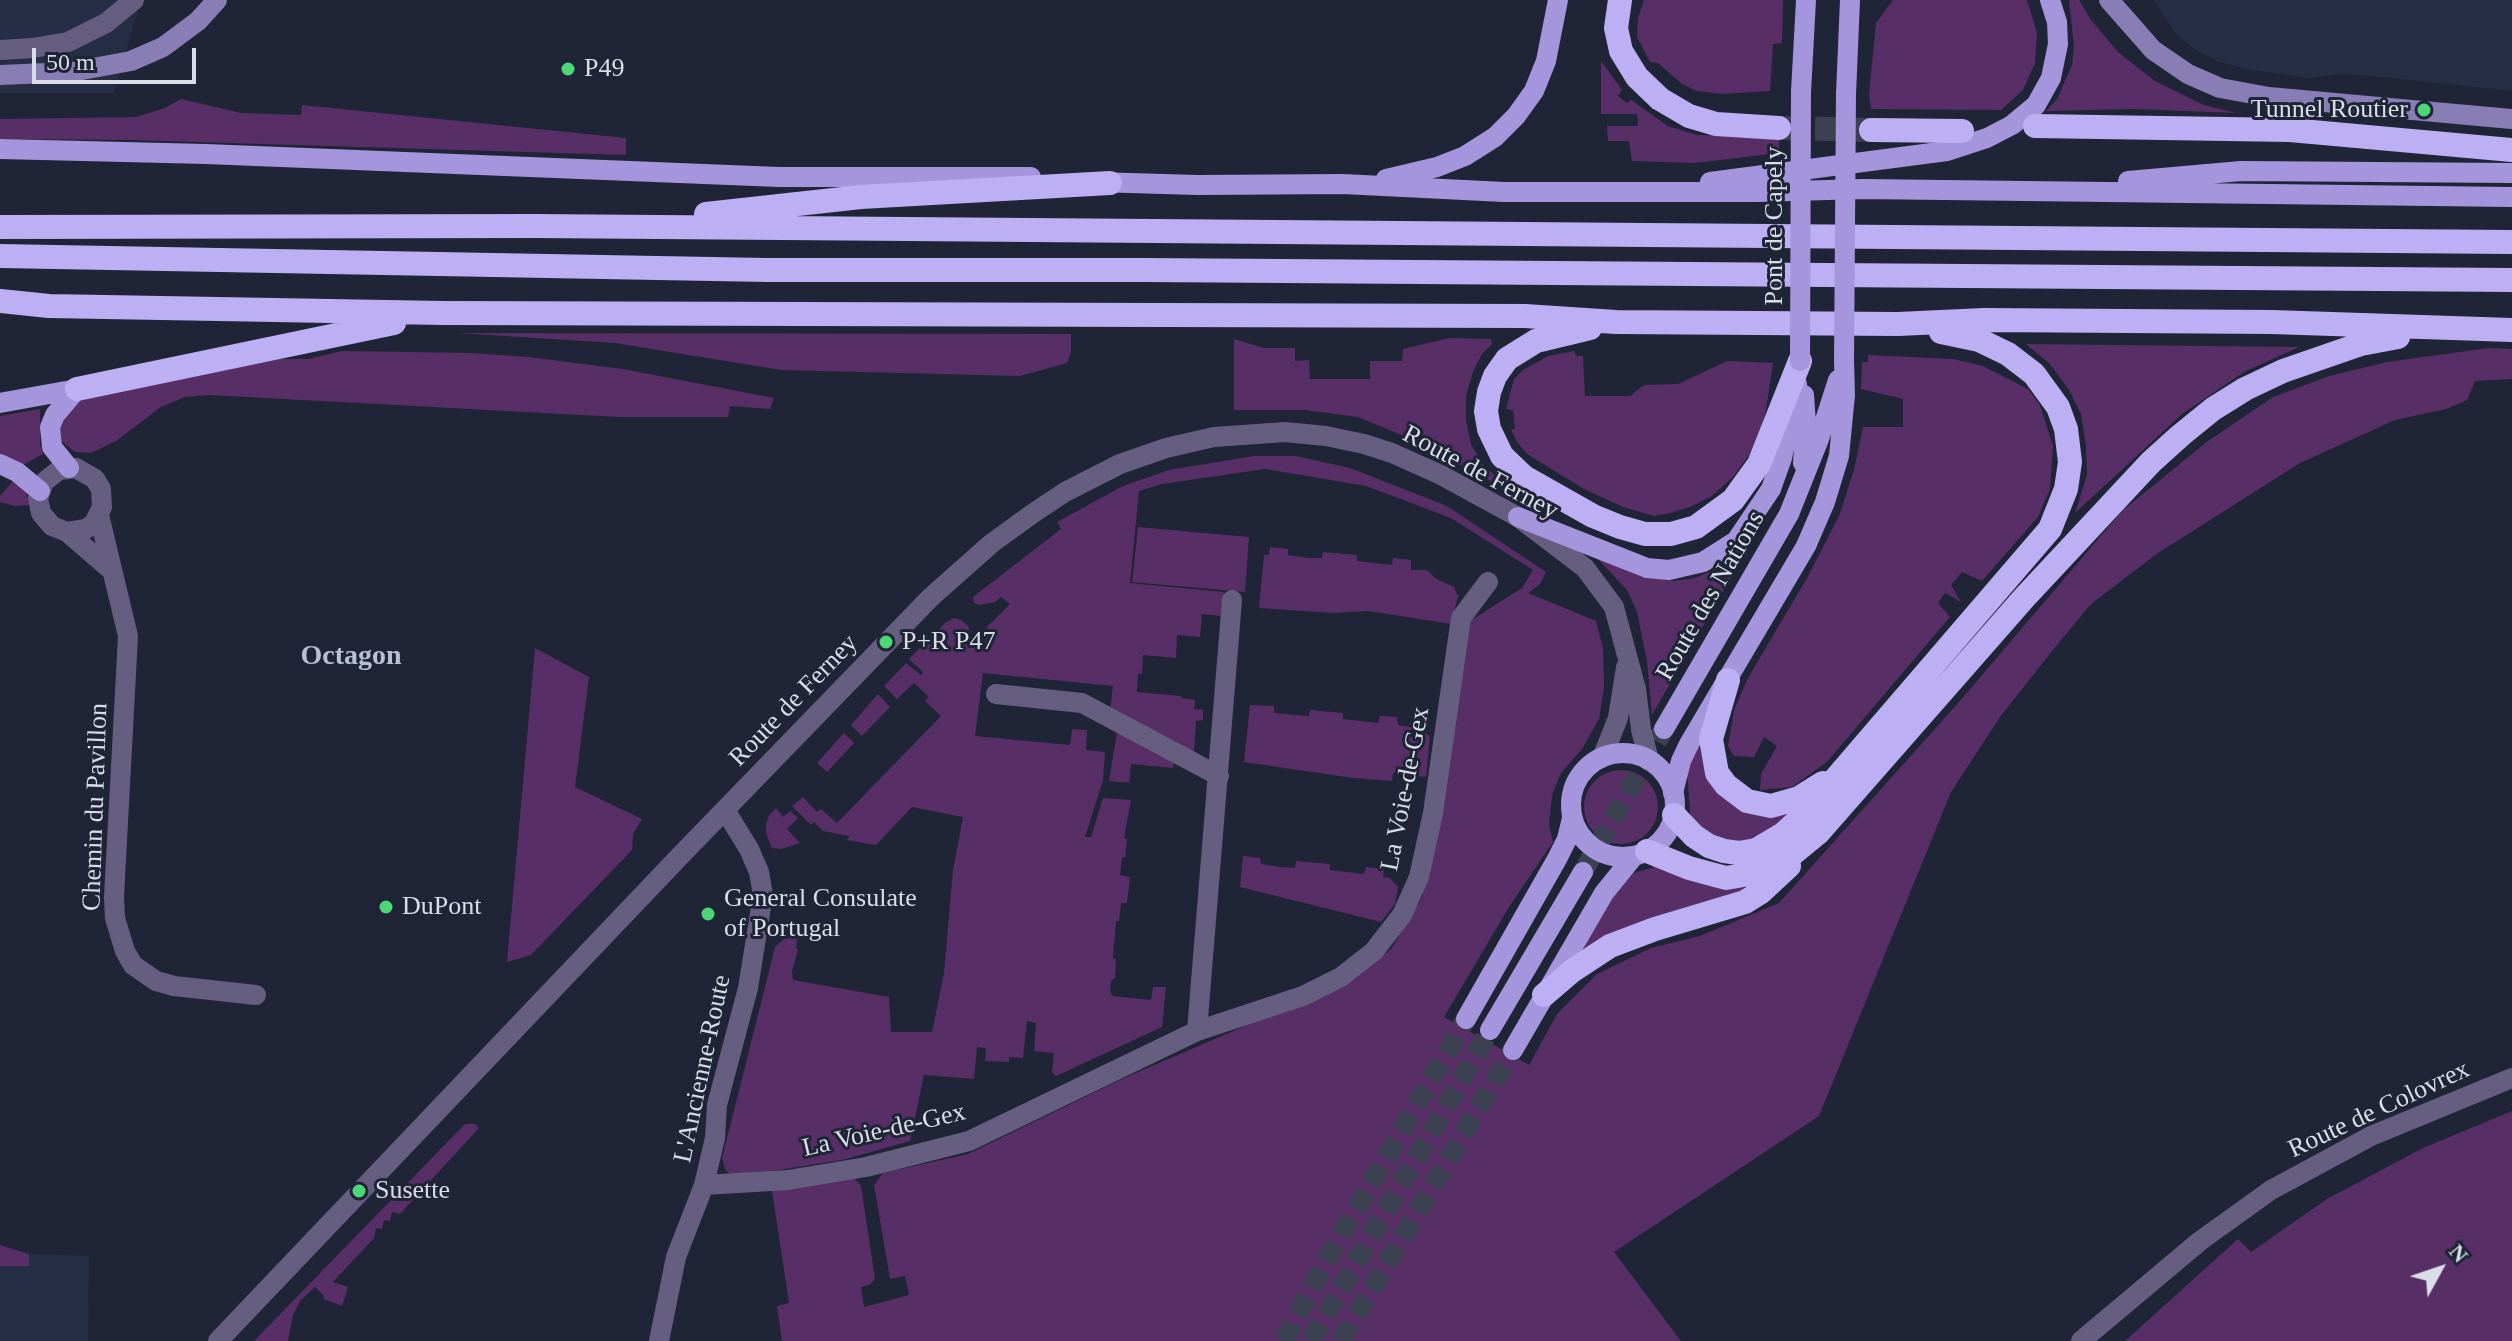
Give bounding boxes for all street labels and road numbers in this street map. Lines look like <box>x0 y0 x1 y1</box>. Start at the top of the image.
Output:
street label: Pont de Capely <box>1759 147 1791 305</box>
street label: Route de Ferney <box>1397 419 1563 527</box>
street label: Route des Nations <box>1650 506 1772 686</box>
street label: Route de Ferney <box>723 628 865 774</box>
street label: Chemin du Pavillon <box>77 703 115 911</box>
street label: La Voie-de-Gex <box>1375 704 1437 874</box>
street label: L'Ancienne-Route <box>668 972 738 1166</box>
street label: Route de Colovrex <box>2283 1054 2475 1166</box>
street label: La Voie-de-Gex <box>799 1097 969 1165</box>

